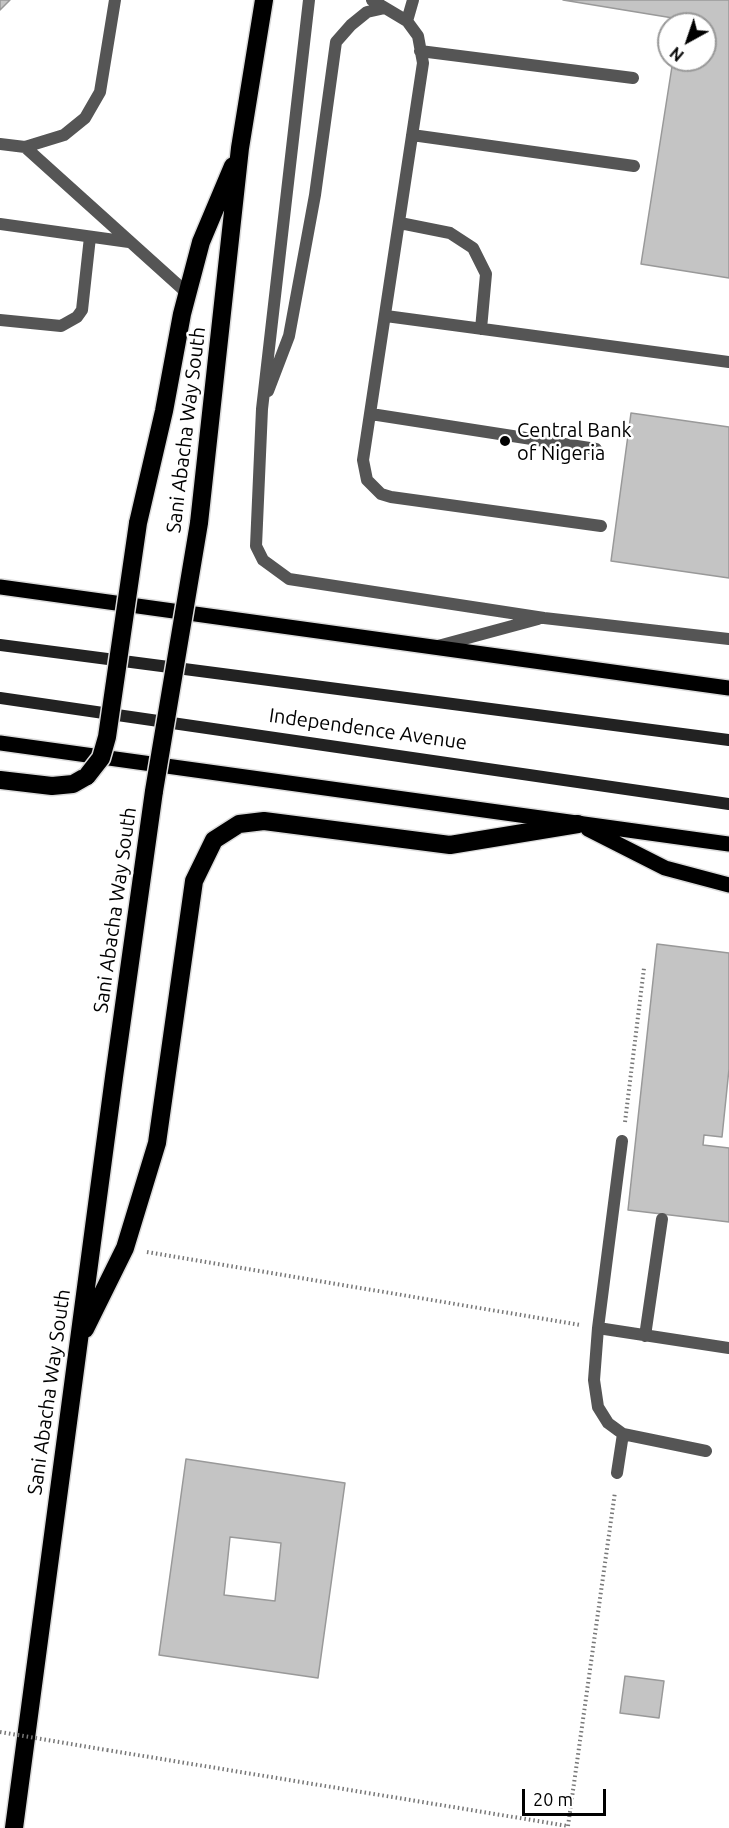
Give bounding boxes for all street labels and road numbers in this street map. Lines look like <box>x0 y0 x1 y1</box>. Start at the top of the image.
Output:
street label: Sani Abacha Way South <box>161 325 211 535</box>
street label: Independence Avenue <box>267 703 469 755</box>
street label: Sani Abacha Way South <box>89 806 141 1014</box>
street label: Sani Abacha Way South <box>23 1288 75 1496</box>

